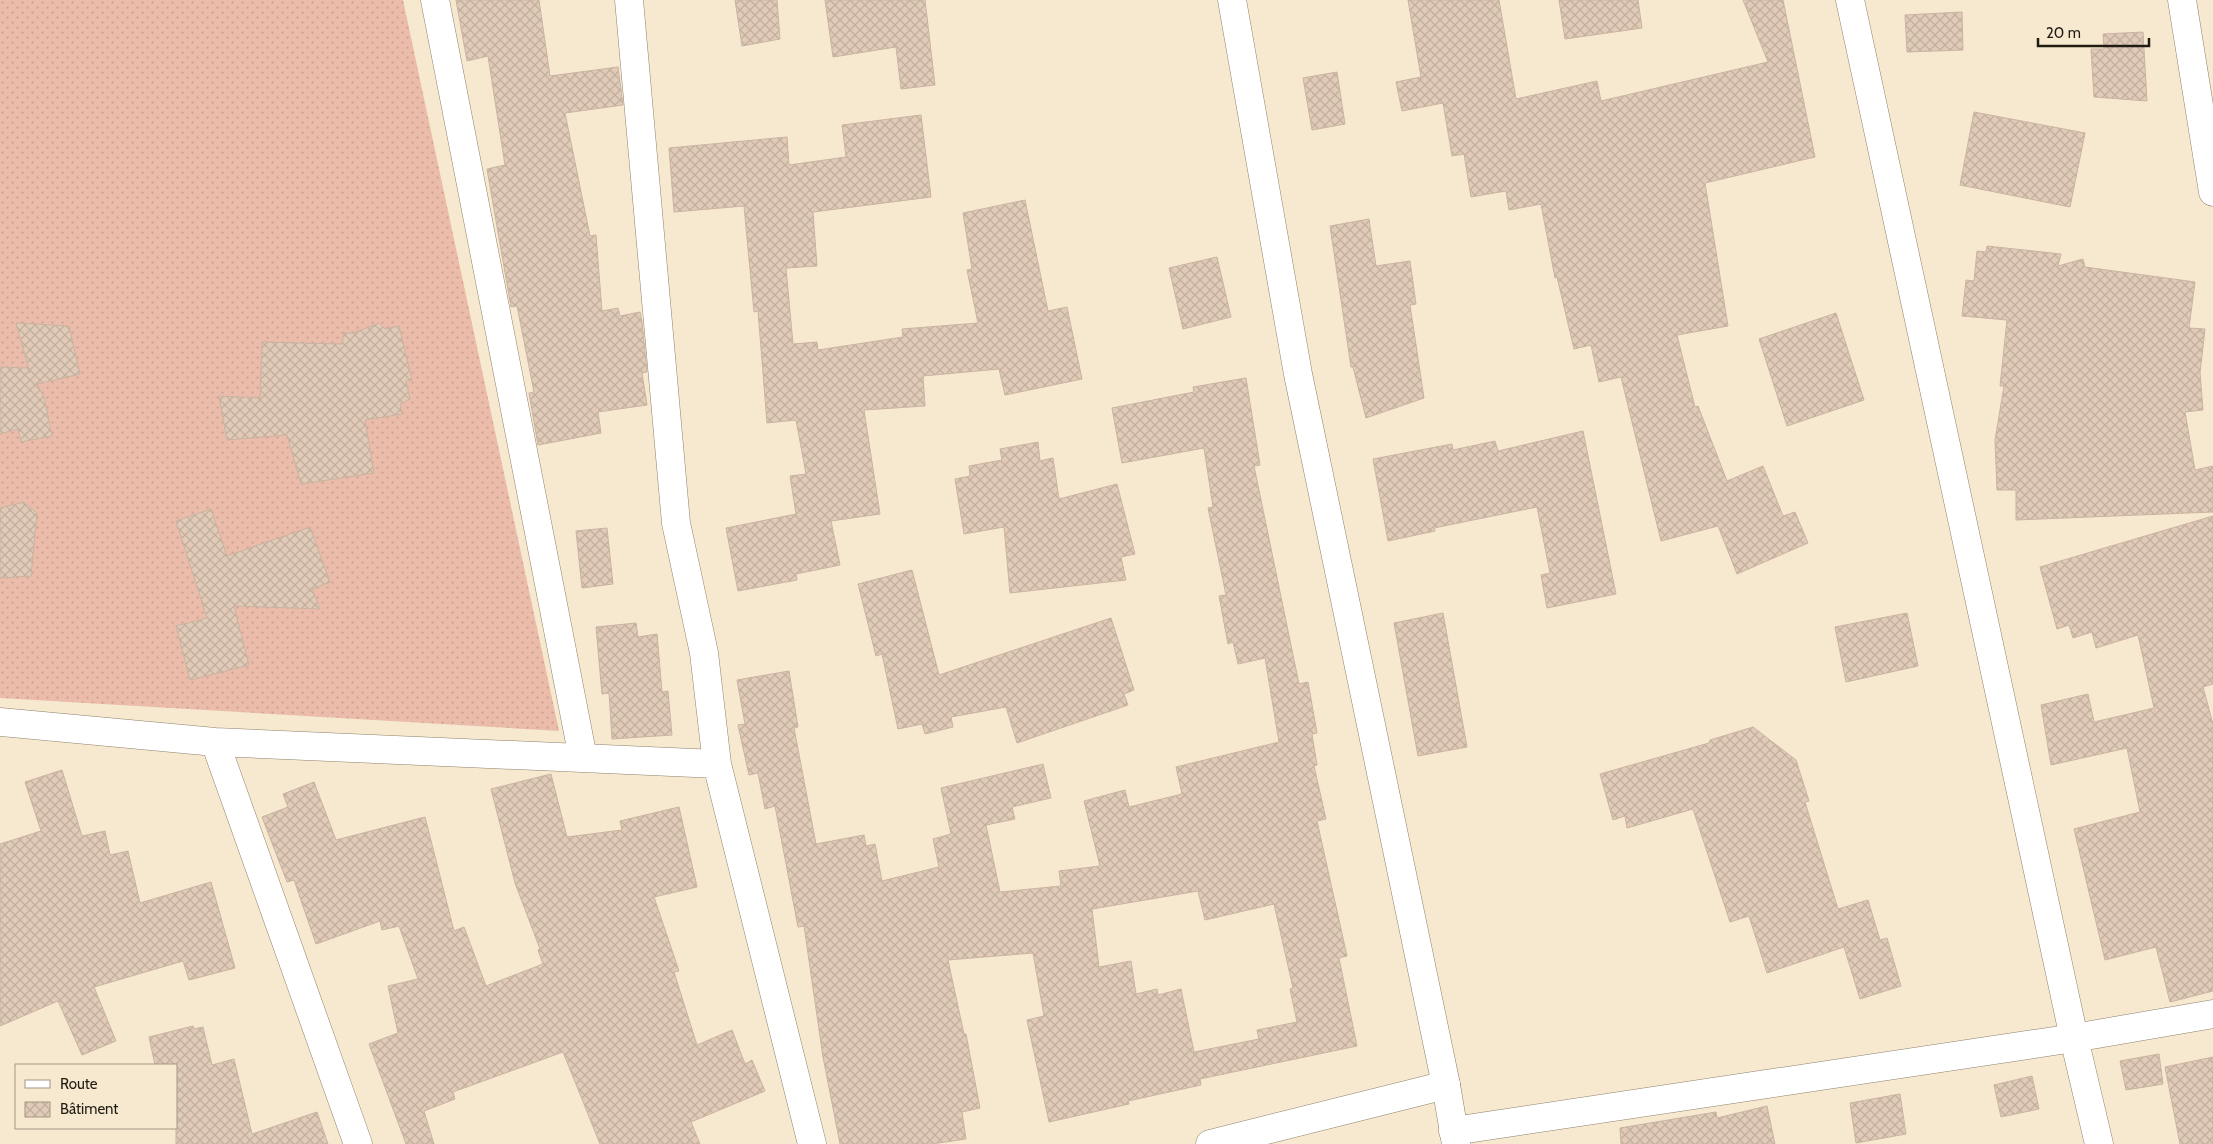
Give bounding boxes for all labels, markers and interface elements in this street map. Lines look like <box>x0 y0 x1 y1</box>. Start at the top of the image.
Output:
scale bar <box>2038 15 2149 47</box>
text: 20 m <box>2046 24 2081 42</box>
legend <box>15 1064 178 1129</box>
text: Route <box>60 1075 98 1093</box>
text: Bâtiment <box>60 1100 118 1118</box>

